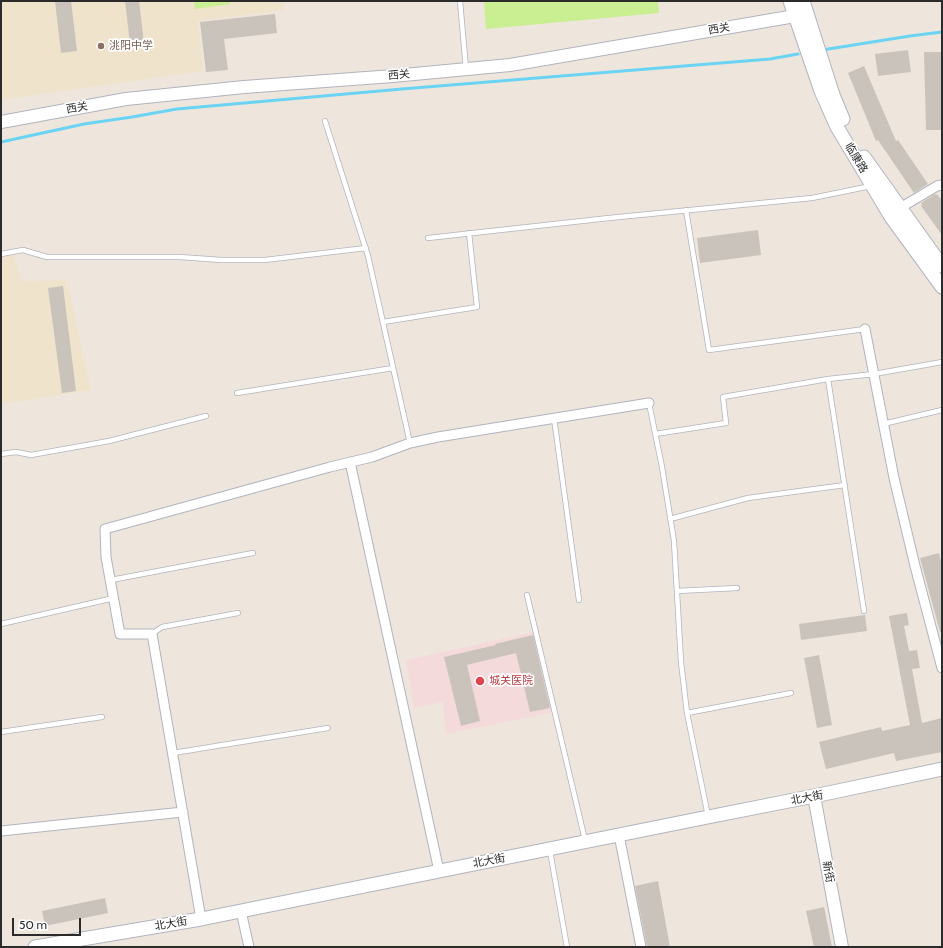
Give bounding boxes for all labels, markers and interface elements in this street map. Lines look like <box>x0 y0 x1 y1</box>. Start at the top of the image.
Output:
street label: 西关 <box>707 21 731 37</box>
place label: 洮阳中学 <box>109 39 153 53</box>
marker: 洮阳中学 <box>96 41 106 51</box>
street label: 西关 <box>387 67 411 83</box>
street label: 西关 <box>65 100 89 116</box>
street label: 临康路 <box>842 140 870 176</box>
place label: 城关医院 <box>489 674 533 688</box>
marker: 城关医院 <box>474 675 486 687</box>
street label: 北大街 <box>790 788 824 808</box>
street label: 北大街 <box>472 851 506 871</box>
street label: 新街 <box>819 860 837 884</box>
scale bar <box>14 910 83 936</box>
street label: 北大街 <box>154 915 188 933</box>
text: 50 m <box>19 917 47 932</box>

